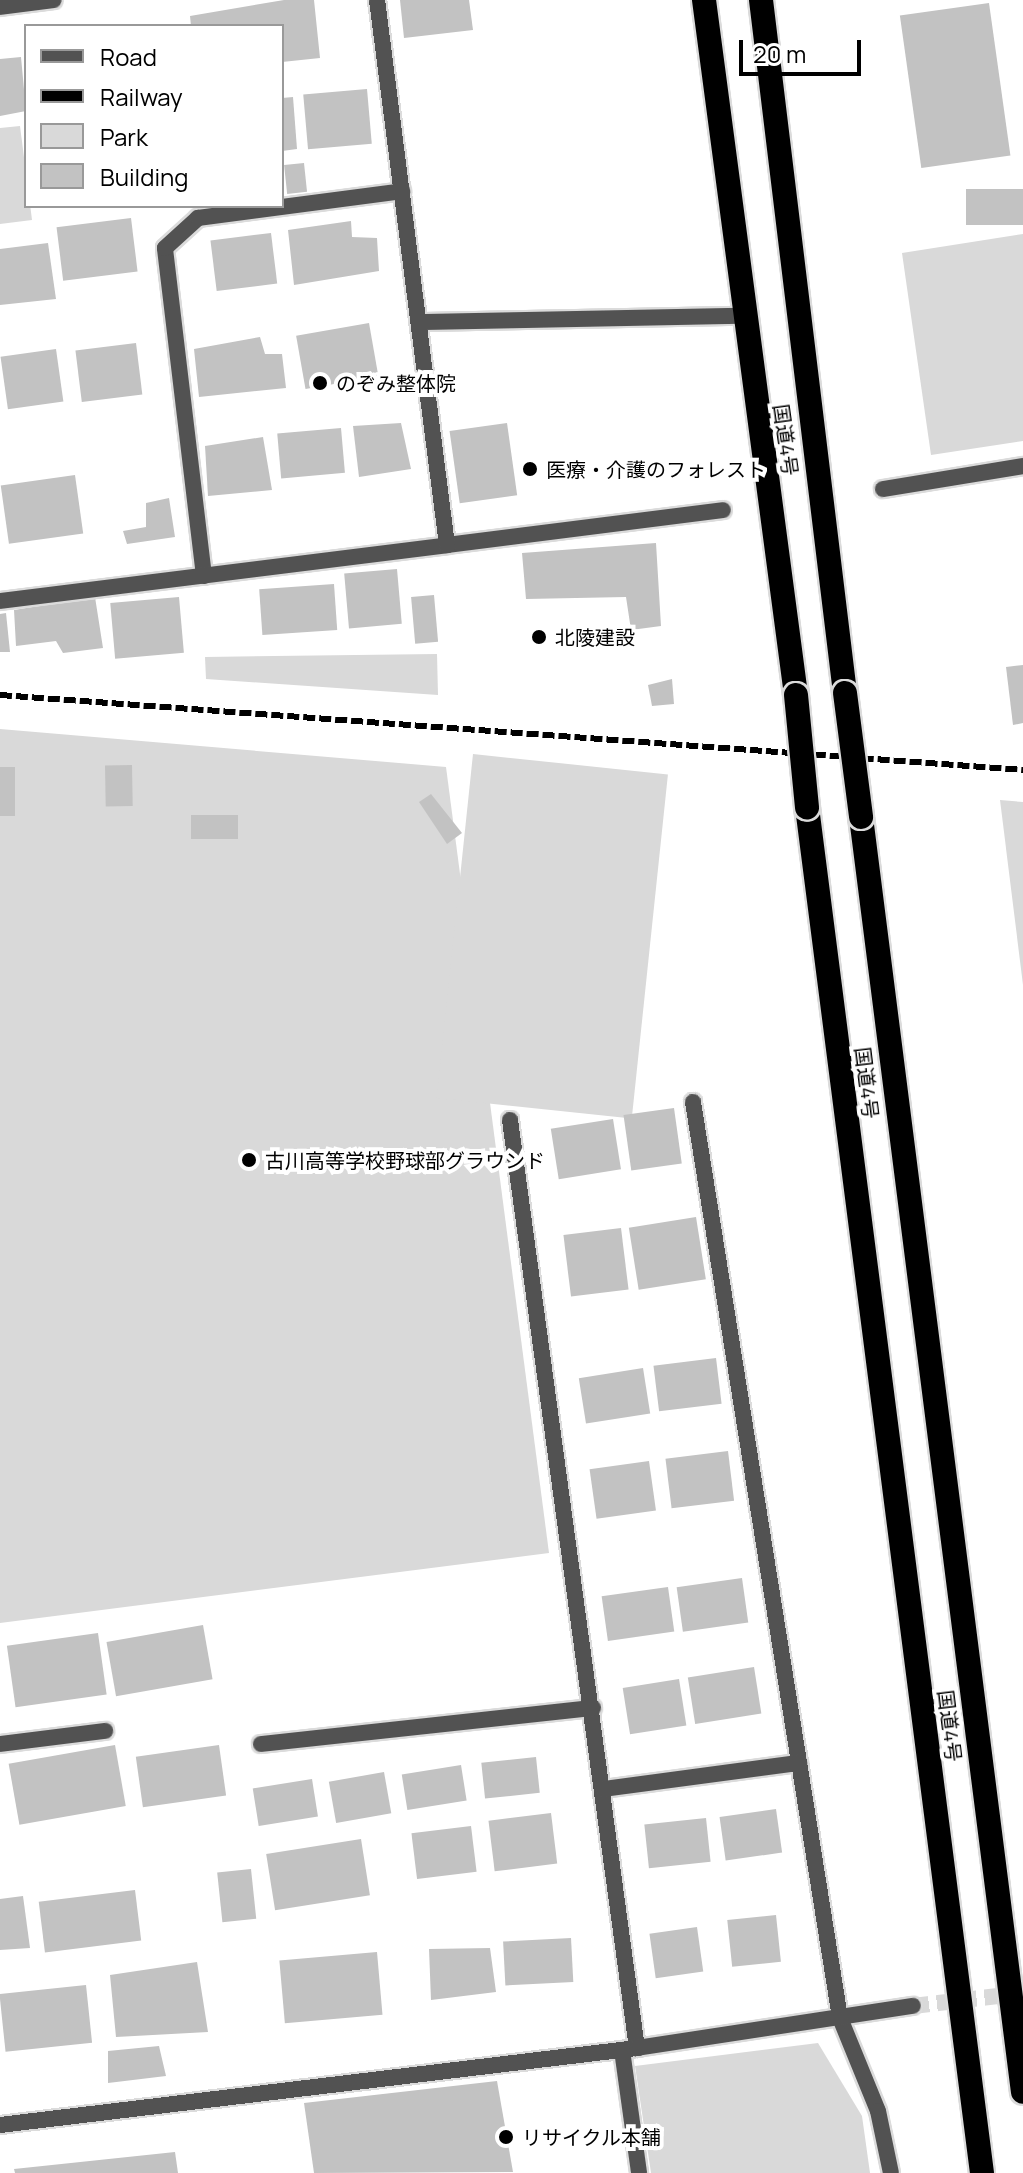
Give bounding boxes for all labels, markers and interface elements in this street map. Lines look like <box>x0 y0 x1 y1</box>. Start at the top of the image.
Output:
legend <box>24 24 284 208</box>
scale bar <box>743 24 865 74</box>
text: 20 m <box>753 37 806 70</box>
text: Road <box>100 40 157 73</box>
text: Railway <box>100 80 183 113</box>
text: Park <box>100 120 148 153</box>
text: Building <box>100 160 188 193</box>
place label: のぞみ整体院 <box>336 371 456 395</box>
marker: のぞみ整体院 <box>311 374 329 392</box>
street label: 国道4号 <box>769 403 803 477</box>
place label: 医療・介護のフォレスト <box>546 457 766 481</box>
marker: 医療・介護のフォレスト <box>521 460 539 478</box>
place label: 北陵建設 <box>555 625 635 649</box>
marker: 北陵建設 <box>530 628 548 646</box>
street label: 国道4号 <box>851 1046 883 1120</box>
place label: 古川高等学校野球部グラウンド <box>265 1148 545 1172</box>
marker: 古川高等学校野球部グラウンド <box>240 1151 258 1169</box>
street label: 国道4号 <box>934 1689 966 1763</box>
place label: リサイクル本舗 <box>522 2125 662 2149</box>
marker: リサイクル本舗 <box>497 2128 515 2146</box>

